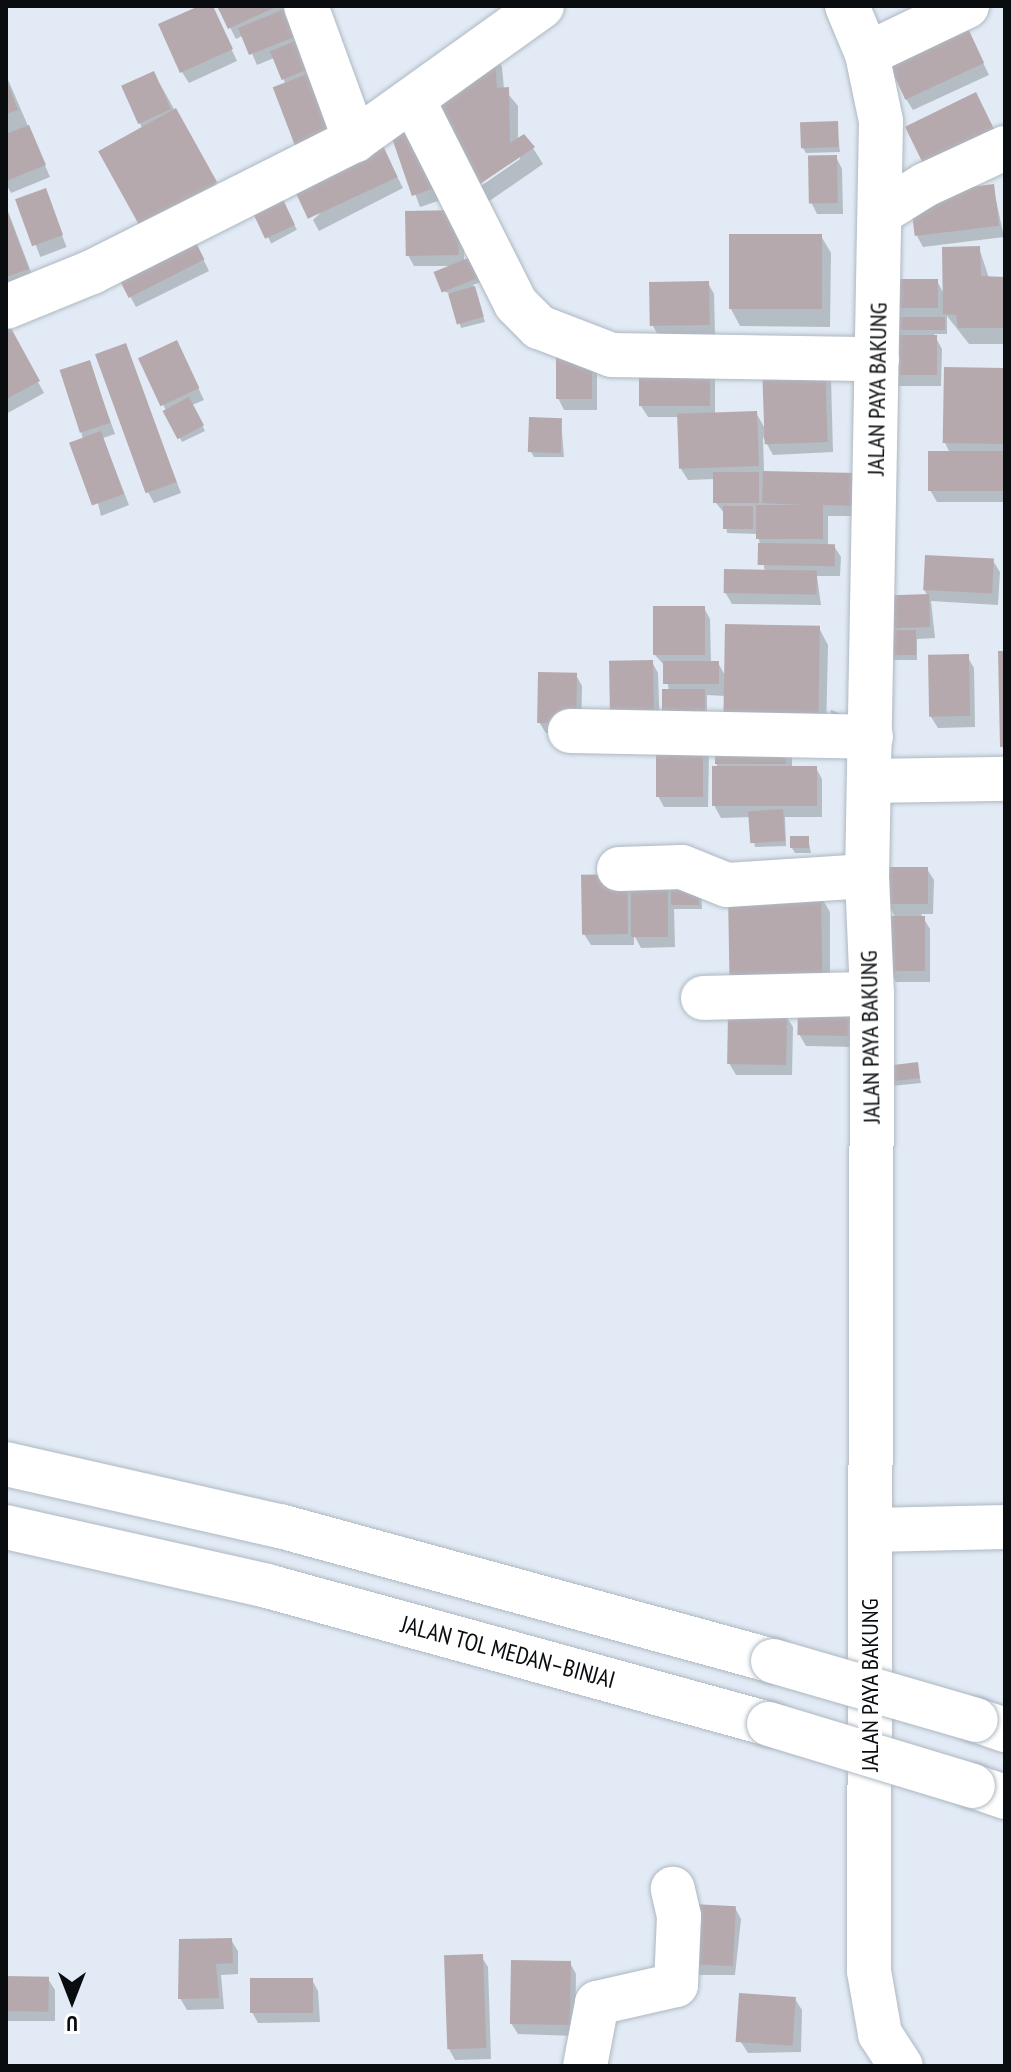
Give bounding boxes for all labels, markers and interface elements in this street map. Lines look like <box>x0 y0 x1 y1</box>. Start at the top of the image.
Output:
street label: JALAN PAYA BAKUNG <box>861 302 893 476</box>
street label: JALAN PAYA BAKUNG <box>854 950 886 1124</box>
street label: JALAN PAYA BAKUNG <box>856 1598 884 1772</box>
street label: JALAN TOL MEDAN–BINJAI <box>397 1609 619 1695</box>
north arrow <box>32 1960 112 2040</box>
text: U <box>66 2010 78 2038</box>

